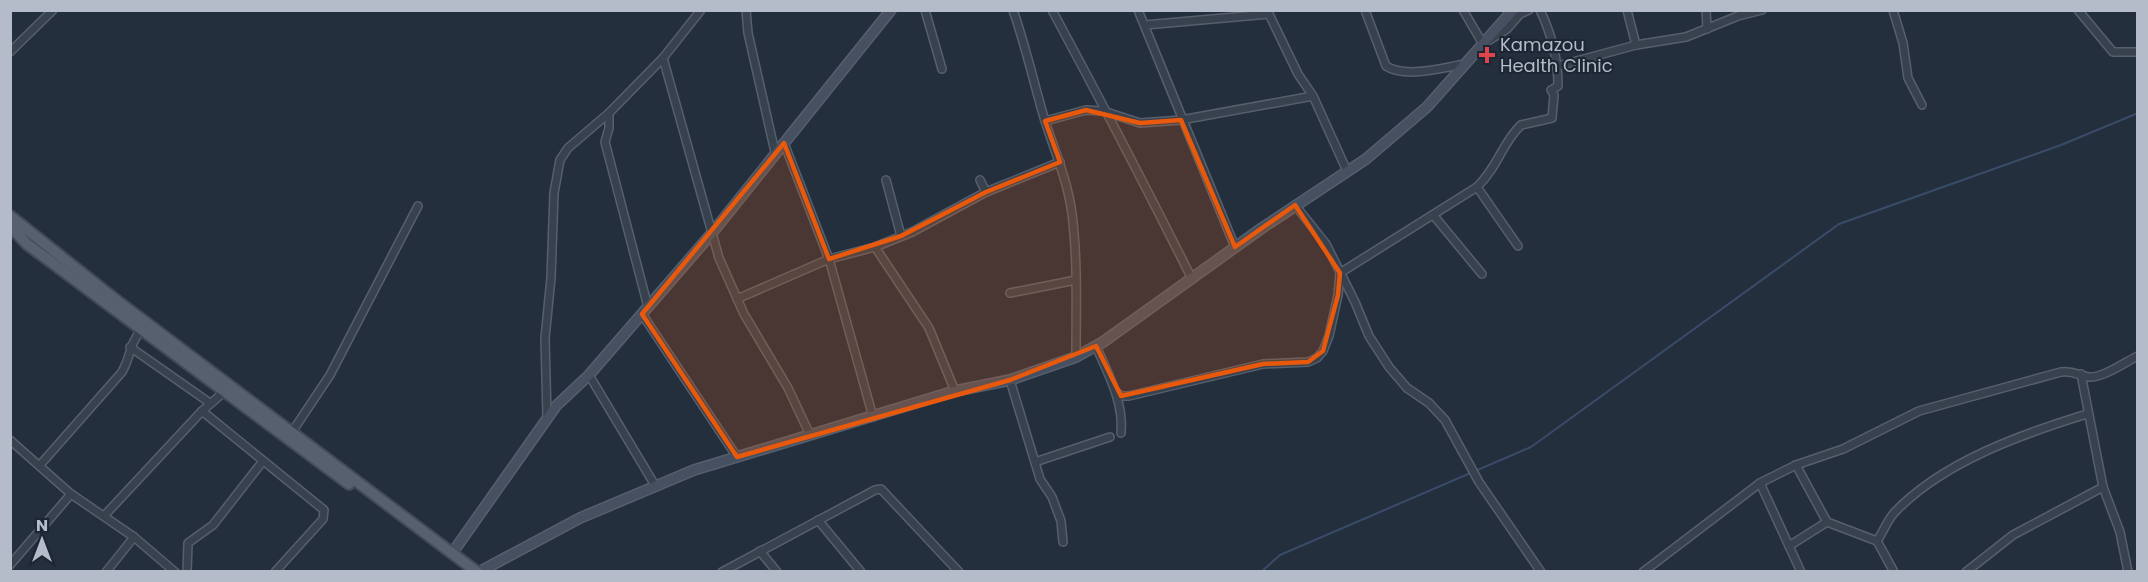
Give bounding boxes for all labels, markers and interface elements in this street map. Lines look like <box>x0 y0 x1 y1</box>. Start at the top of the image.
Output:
place label: Kamazou Health Clinic <box>1500 32 1613 78</box>
marker: Kamazou Health Clinic <box>1478 46 1496 64</box>
north arrow <box>12 510 72 570</box>
text: N <box>36 514 48 537</box>

